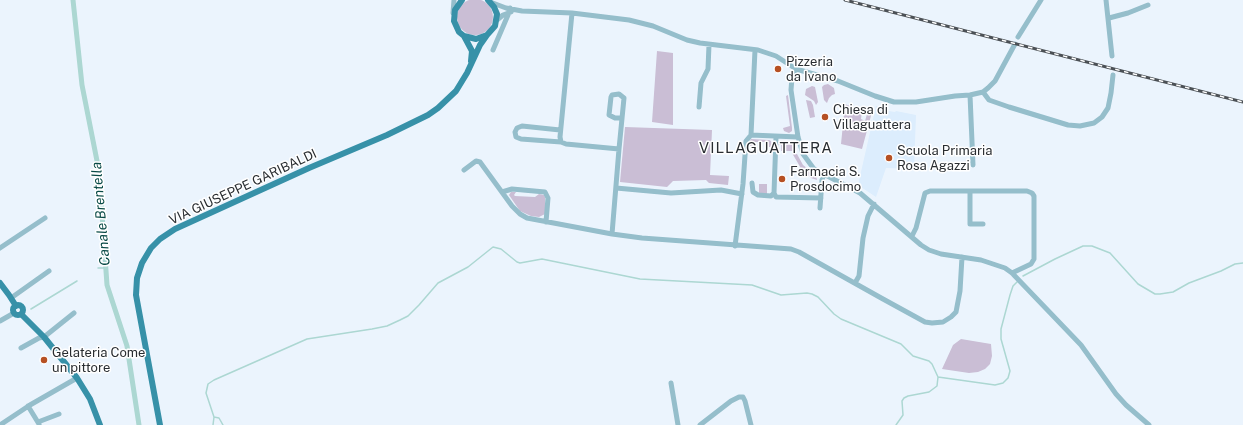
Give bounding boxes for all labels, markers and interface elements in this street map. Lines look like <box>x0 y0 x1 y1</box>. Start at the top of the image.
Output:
place label: Pizzeria da Ivano <box>786 54 836 85</box>
marker: Pizzeria da Ivano <box>773 64 783 74</box>
place label: Chiesa di Villaguattera <box>833 102 911 133</box>
marker: Chiesa di Villaguattera <box>820 112 830 122</box>
district label: VILLAGUATTERA <box>699 139 833 157</box>
place label: Scuola Primaria Rosa Agazzi <box>897 143 992 174</box>
street label: VIA GIUSEPPE GARIBALDI <box>167 146 319 228</box>
marker: Scuola Primaria Rosa Agazzi <box>884 153 894 163</box>
water label: Canale Brentella <box>88 161 114 267</box>
place label: Farmacia S. Prosdocimo <box>790 164 861 195</box>
marker: Farmacia S. Prosdocimo <box>777 174 787 184</box>
place label: Gelateria Come un pittore <box>52 345 145 376</box>
marker: Gelateria Come un pittore <box>39 355 49 365</box>

